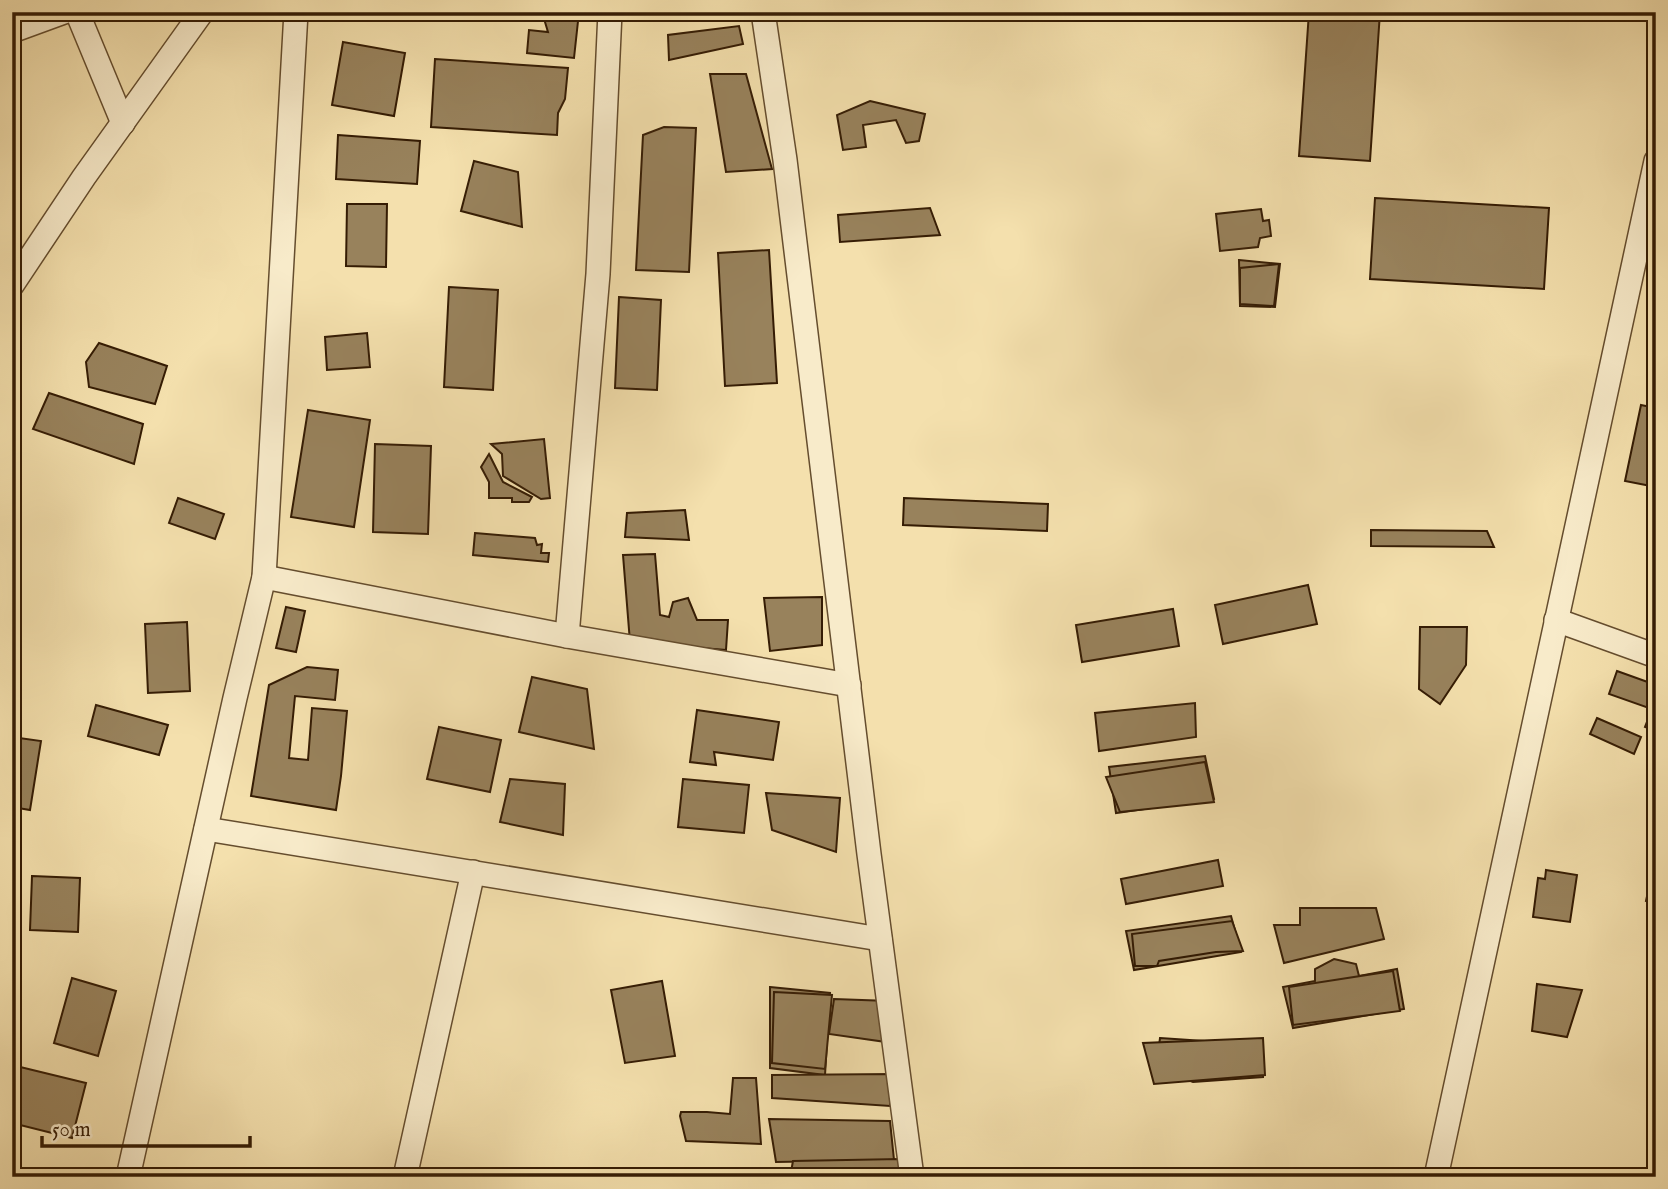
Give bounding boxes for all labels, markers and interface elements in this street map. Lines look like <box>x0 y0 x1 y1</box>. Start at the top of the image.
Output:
scale bar <box>42 1105 250 1149</box>
text: 50 m <box>52 1117 91 1144</box>

